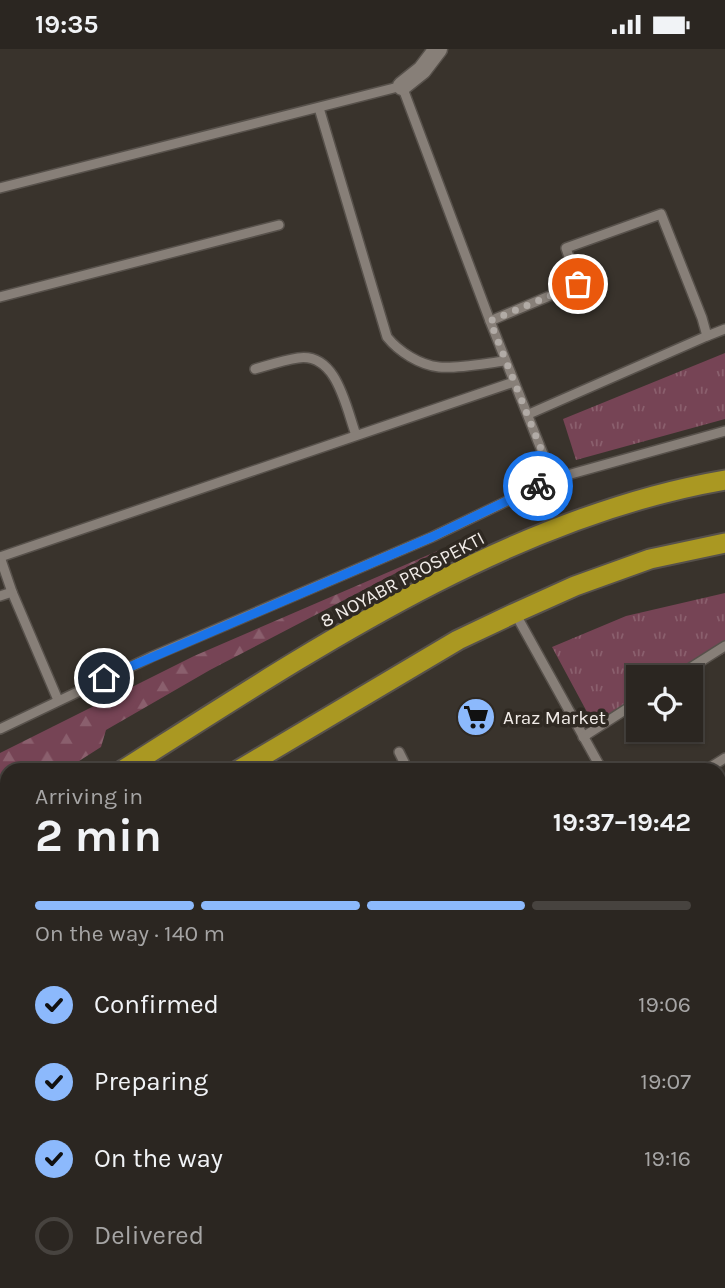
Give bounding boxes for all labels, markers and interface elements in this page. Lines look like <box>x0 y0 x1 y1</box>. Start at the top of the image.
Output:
text: 19:35 <box>35 9 98 40</box>
pin <box>548 254 608 314</box>
icon: bag <box>559 265 597 303</box>
courier <box>503 451 573 521</box>
icon: bike <box>519 467 557 505</box>
street label: 8 NOYABR PROSPEKTI <box>317 527 488 632</box>
pin <box>74 648 134 708</box>
icon: home <box>85 659 123 697</box>
map controls <box>626 665 703 742</box>
button: locate <box>626 665 703 742</box>
supermarket icon: Araz Market <box>455 696 497 738</box>
place label: Araz Market <box>503 707 606 729</box>
text: Arriving in <box>35 783 143 810</box>
text: 19:37–19:42 <box>553 807 691 838</box>
text: 2 min <box>35 809 162 863</box>
text: On the way · 140 m <box>35 920 225 947</box>
icon: check <box>35 986 73 1024</box>
text: Confirmed <box>94 989 219 1020</box>
text: 19:06 <box>638 991 691 1018</box>
icon: check <box>35 1063 73 1101</box>
text: Preparing <box>94 1066 208 1097</box>
text: 19:07 <box>640 1068 691 1095</box>
icon: check <box>35 1140 73 1178</box>
text: On the way <box>94 1143 223 1174</box>
text: 19:16 <box>644 1145 691 1172</box>
text: Delivered <box>94 1220 204 1251</box>

